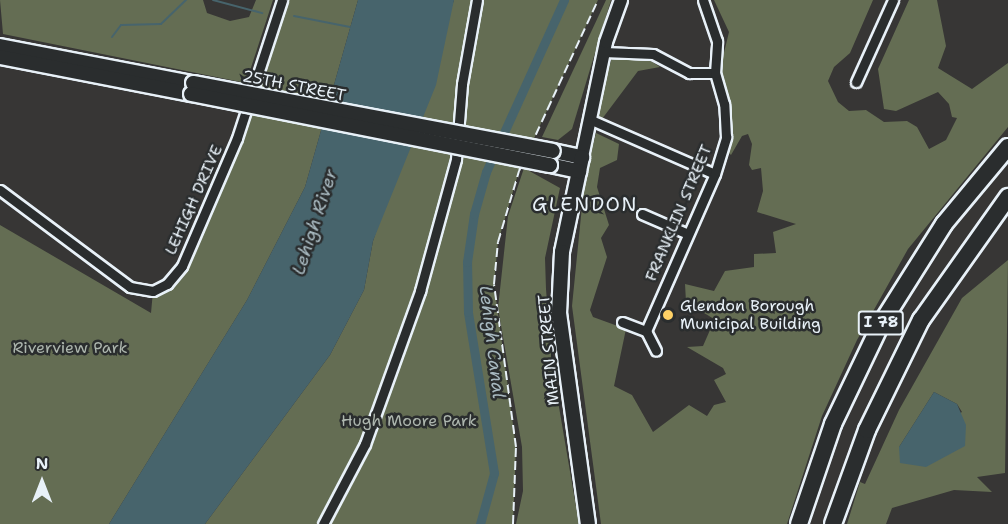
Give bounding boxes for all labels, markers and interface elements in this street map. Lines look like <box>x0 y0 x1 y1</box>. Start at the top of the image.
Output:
street label: 25TH STREET <box>240 67 348 105</box>
street label: LEHIGH DRIVE <box>161 142 227 258</box>
street label: FRANKLIN STREET <box>642 142 716 284</box>
water label: Lehigh River <box>288 166 342 278</box>
district label: GLENDON <box>532 192 638 216</box>
water label: Lehigh Canal <box>474 284 510 400</box>
street label: MAIN STREET <box>535 294 563 406</box>
place label: Glendon Borough Municipal Building <box>680 296 821 334</box>
marker: Glendon Borough Municipal Building <box>661 308 675 322</box>
road number: I 78 <box>857 311 905 335</box>
park label: Riverview Park <box>12 338 128 358</box>
park label: Hugh Moore Park <box>341 411 477 431</box>
north arrow <box>12 452 72 512</box>
text: N <box>36 453 48 474</box>

